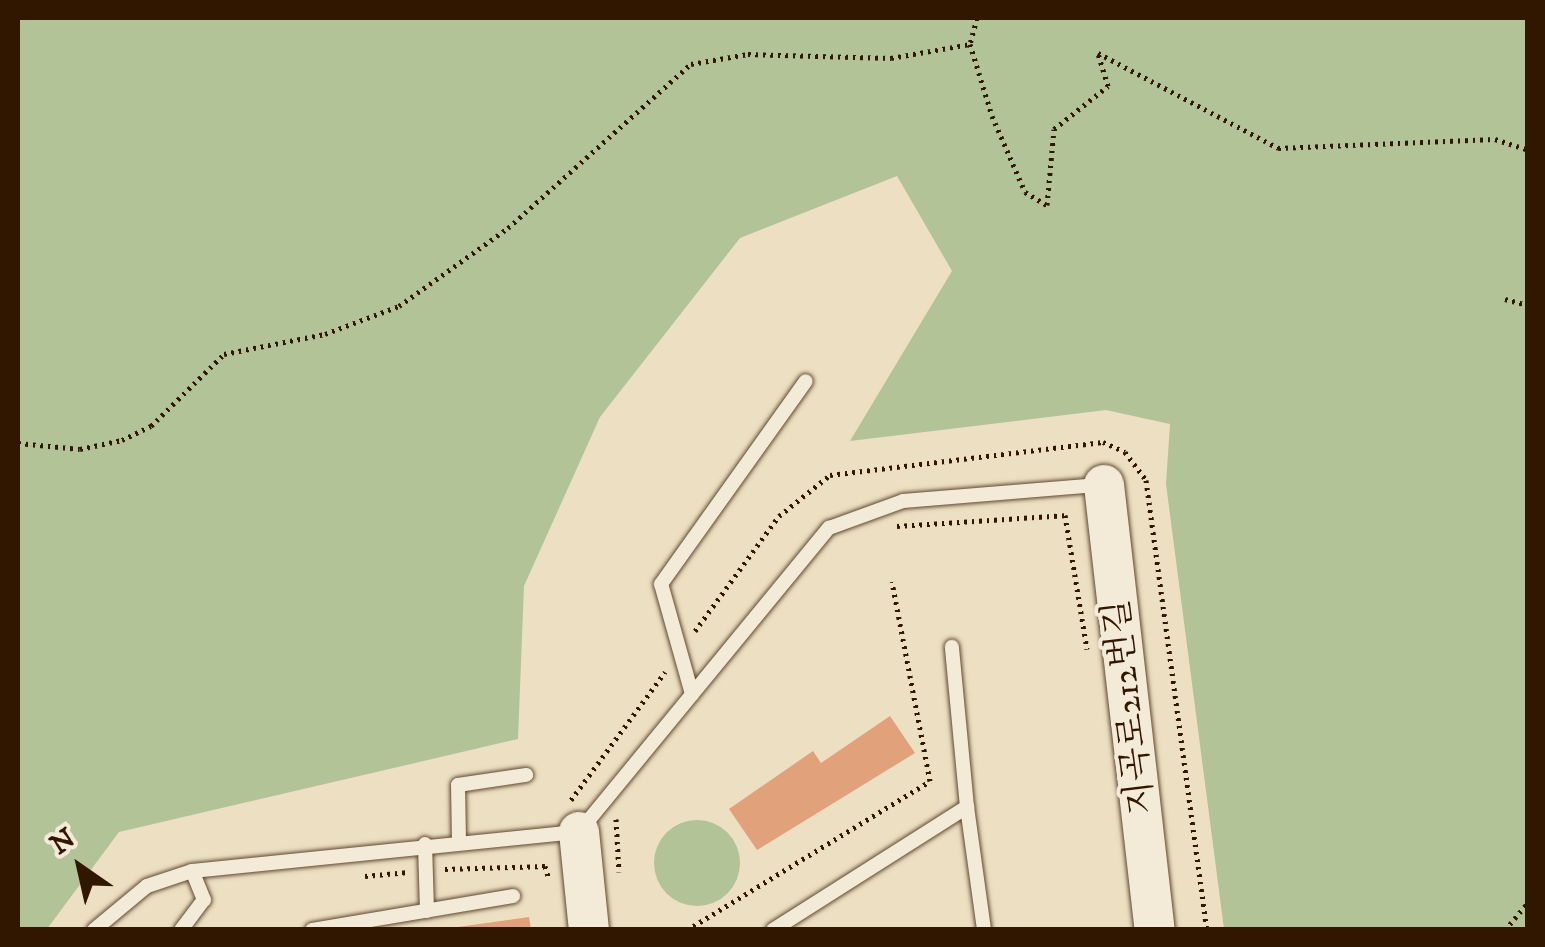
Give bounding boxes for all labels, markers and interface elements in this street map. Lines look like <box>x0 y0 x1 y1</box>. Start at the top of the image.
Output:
street label: 지곡로212번길 <box>1096 597 1164 817</box>
north arrow <box>30 817 130 917</box>
text: N <box>44 821 82 863</box>

